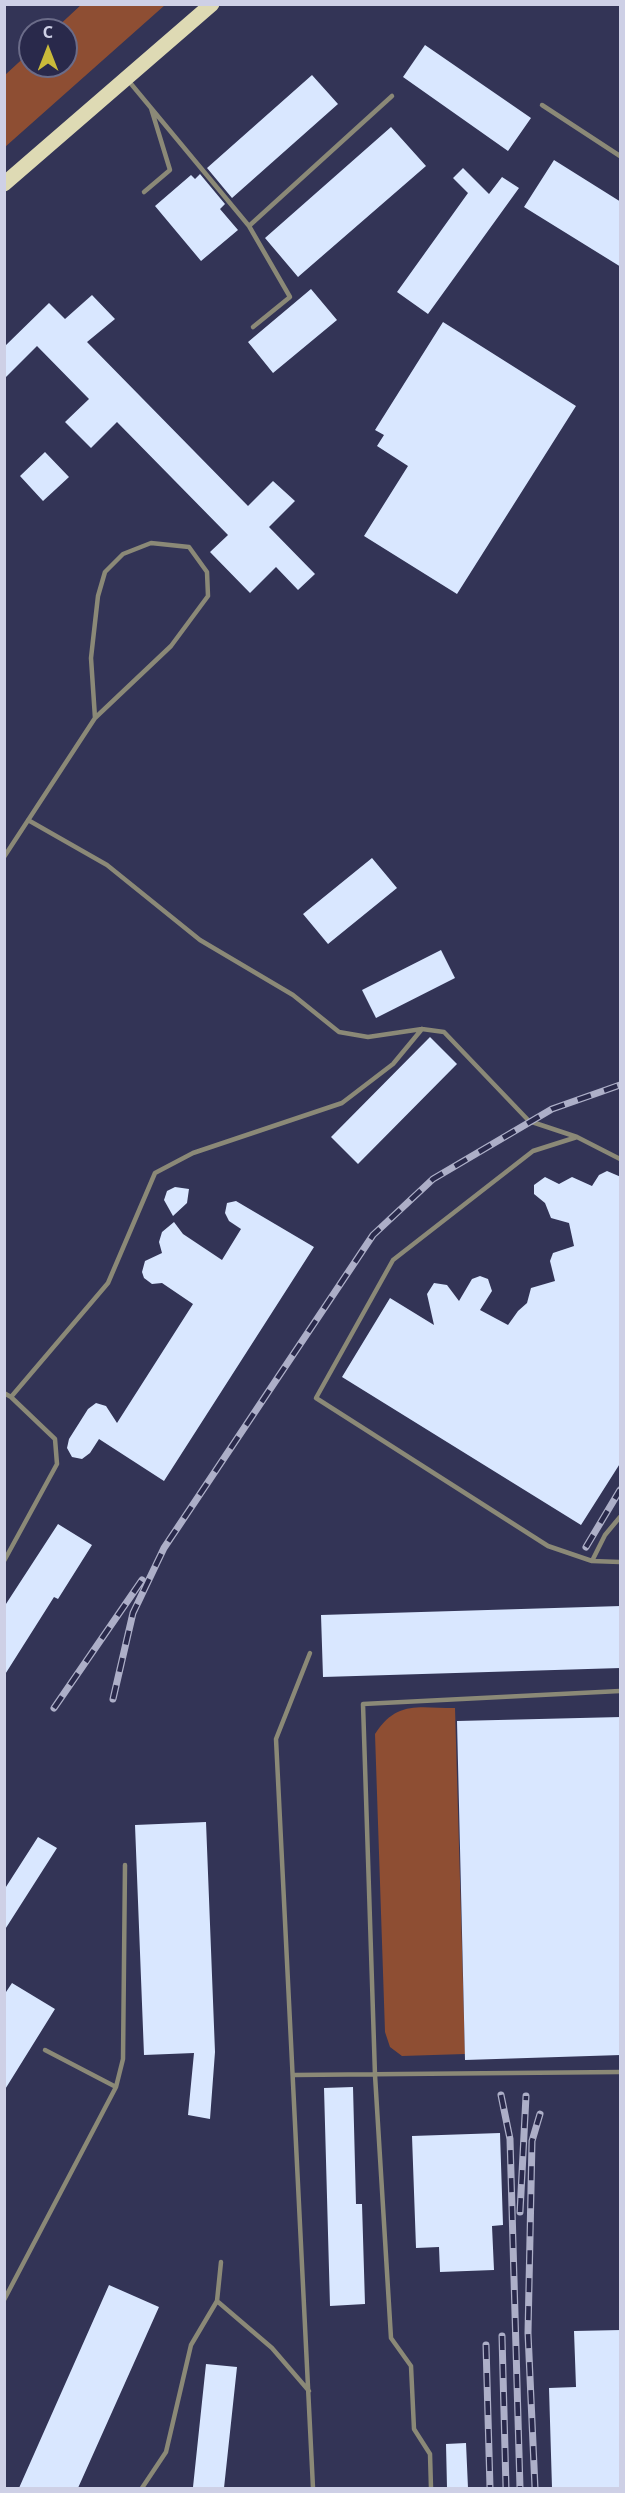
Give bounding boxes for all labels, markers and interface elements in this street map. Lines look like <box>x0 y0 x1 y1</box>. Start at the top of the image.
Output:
north arrow <box>18 18 78 78</box>
text: С <box>43 21 53 43</box>

